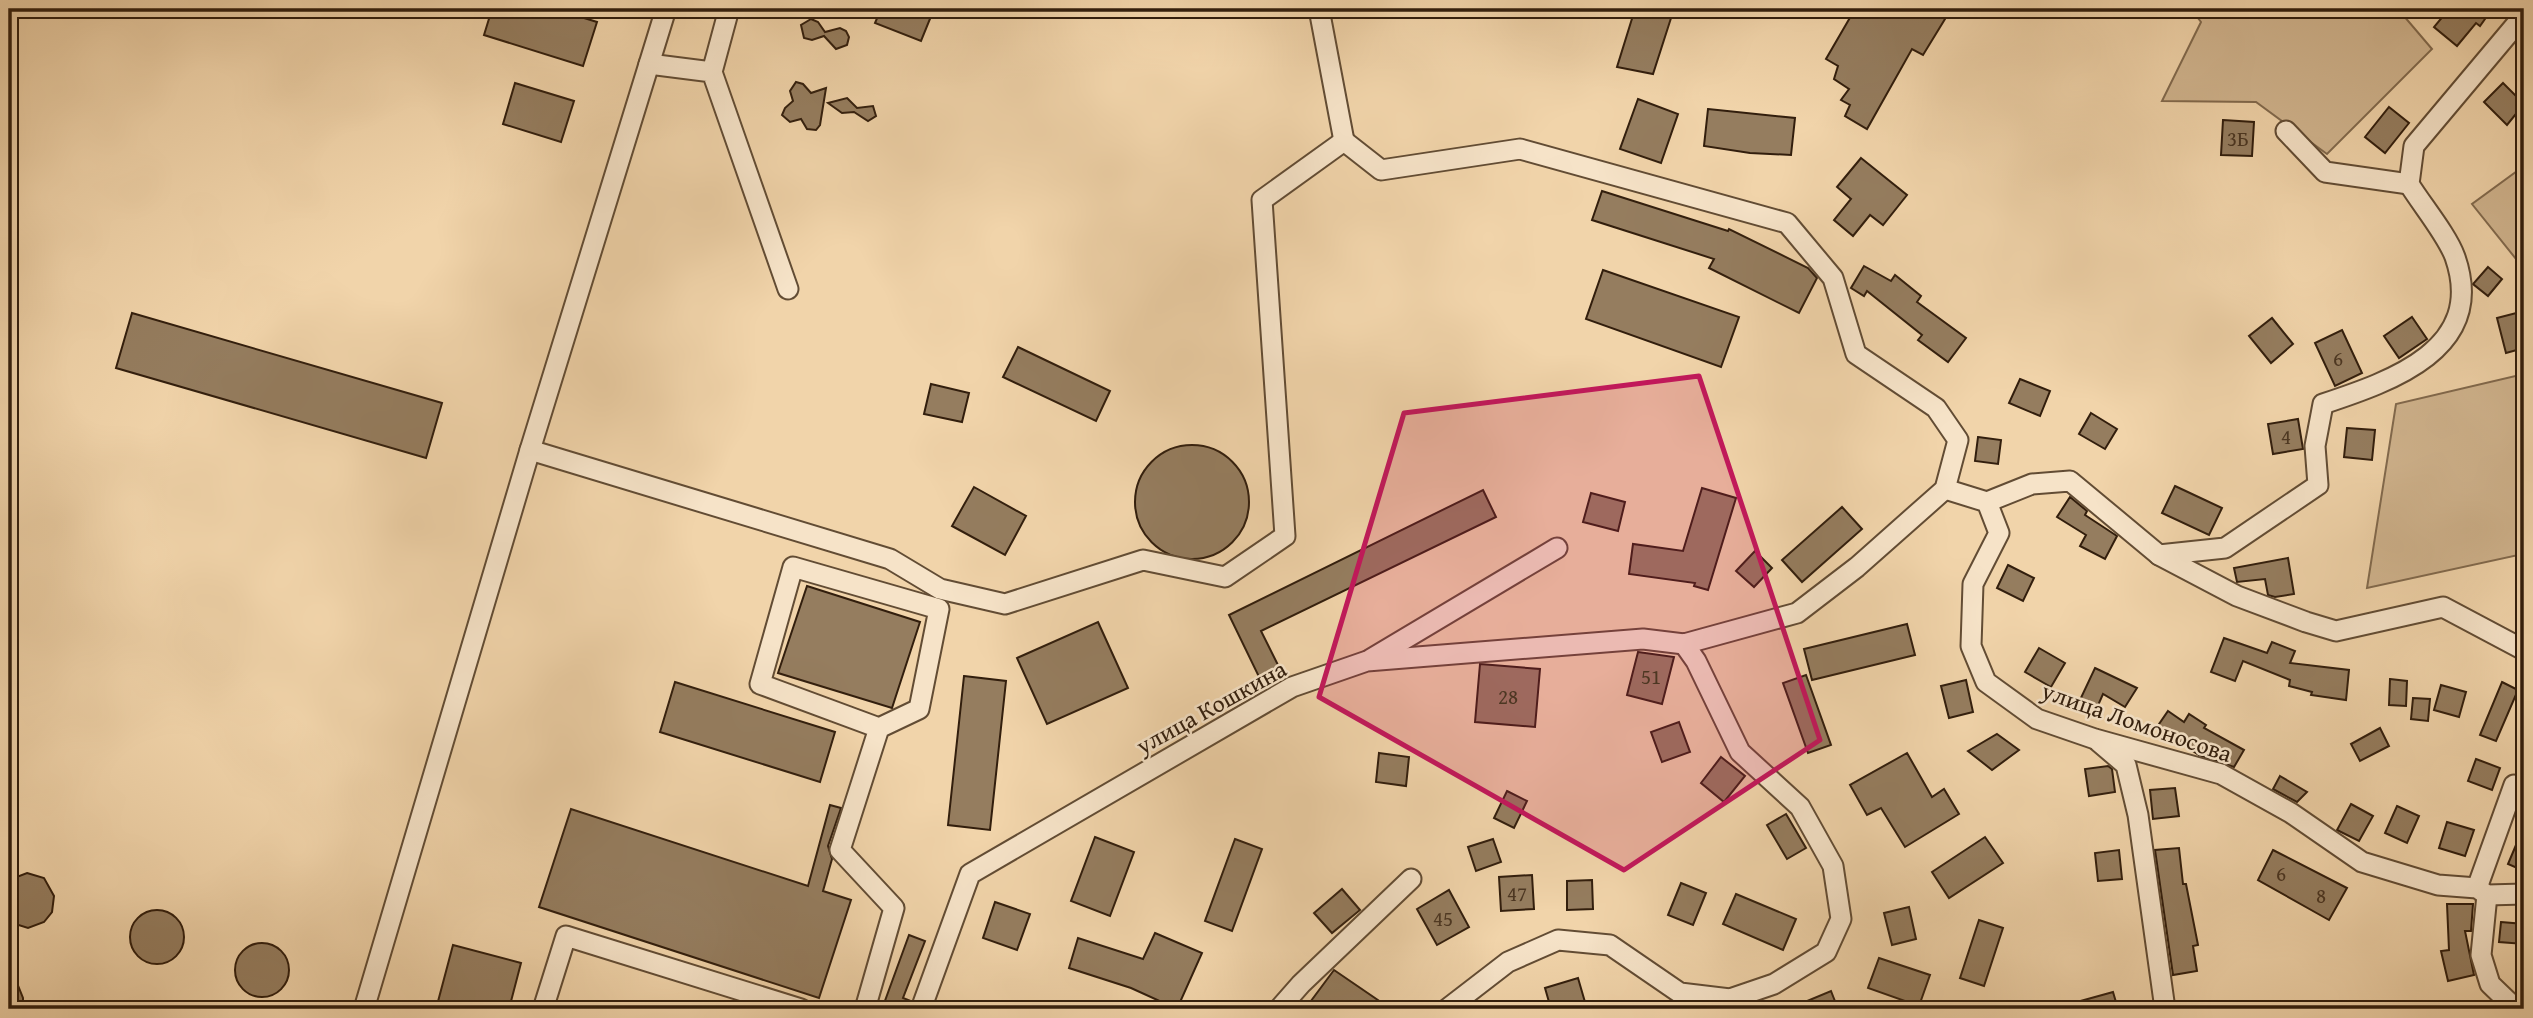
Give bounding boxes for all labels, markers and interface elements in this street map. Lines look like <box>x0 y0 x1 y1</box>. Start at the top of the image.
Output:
house number: 3Б <box>2227 123 2249 154</box>
house number: 6 <box>2333 343 2343 374</box>
house number: 4 <box>2281 421 2291 452</box>
street label: улица Кошкина <box>1128 651 1293 763</box>
house number: 51 <box>1641 661 1661 692</box>
street label: улица Ломоносова <box>2036 673 2237 771</box>
house number: 28 <box>1498 681 1518 712</box>
house number: 6 <box>2276 858 2286 889</box>
house number: 47 <box>1507 878 1527 909</box>
house number: 8 <box>2316 880 2326 911</box>
house number: 45 <box>1433 903 1453 934</box>

